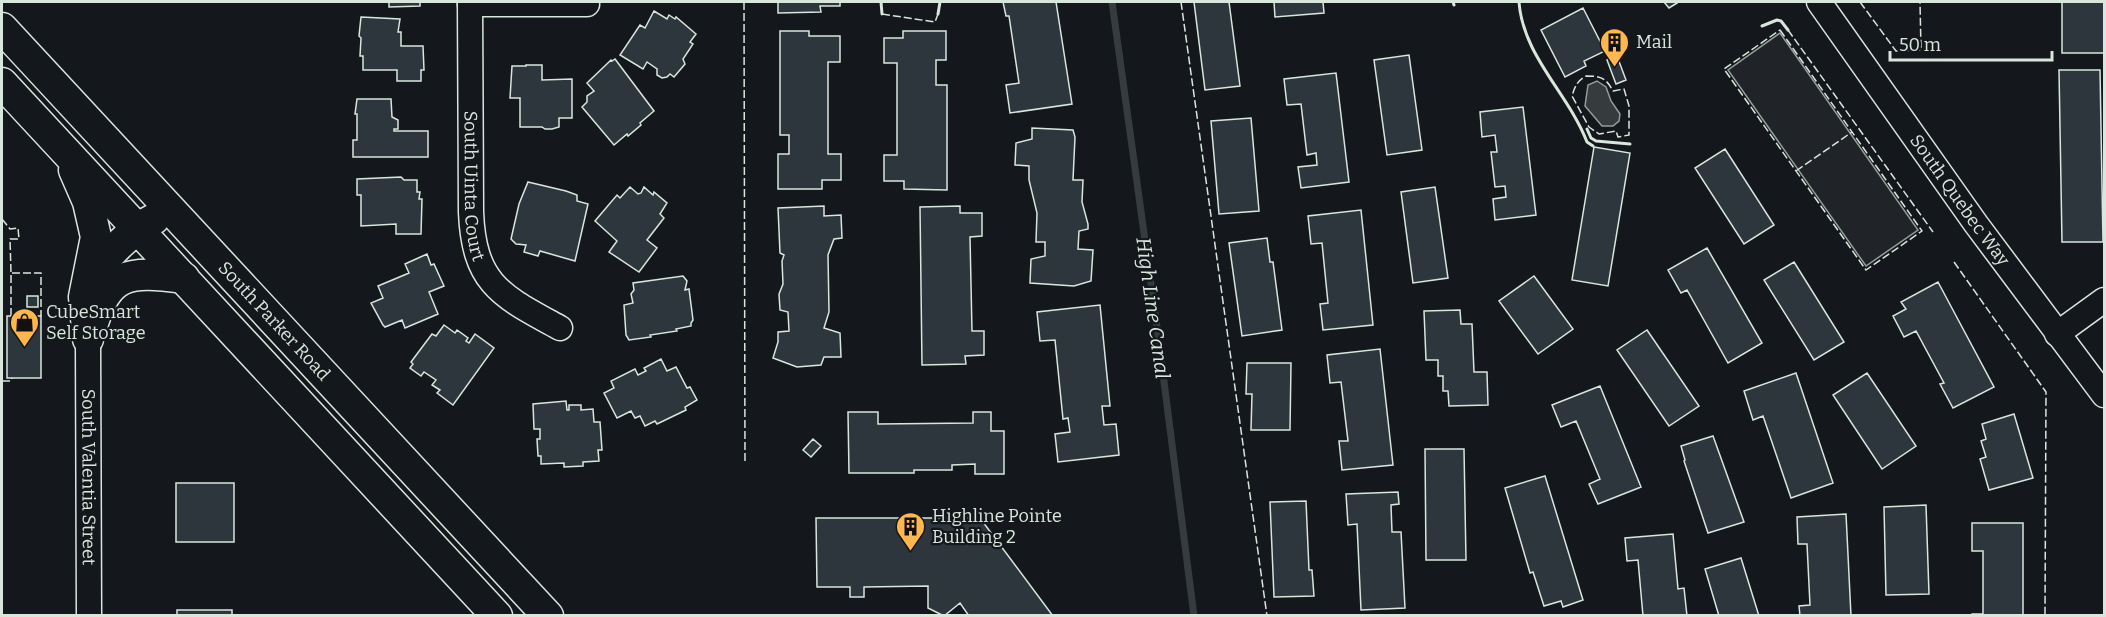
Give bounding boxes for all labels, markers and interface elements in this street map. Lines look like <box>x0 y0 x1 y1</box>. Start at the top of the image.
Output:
scale bar <box>1890 24 2052 62</box>
building icon: Mail <box>1599 26 1631 68</box>
place label: Mail <box>1636 31 1672 53</box>
text: 50 m <box>1899 34 1941 56</box>
street label: South Uinta Court <box>460 111 490 264</box>
street label: South Quebec Way <box>1905 130 2015 271</box>
water label: High Line Canal <box>1131 236 1175 380</box>
street label: South Parker Road <box>214 257 335 385</box>
place label: CubeSmart Self Storage <box>46 301 146 344</box>
shop icon: CubeSmart Self Storage <box>9 306 41 348</box>
street label: South Valentia Street <box>77 389 100 566</box>
place label: Highline Pointe Building 2 <box>932 505 1062 548</box>
building icon: Highline Pointe Building 2 <box>895 510 927 552</box>

